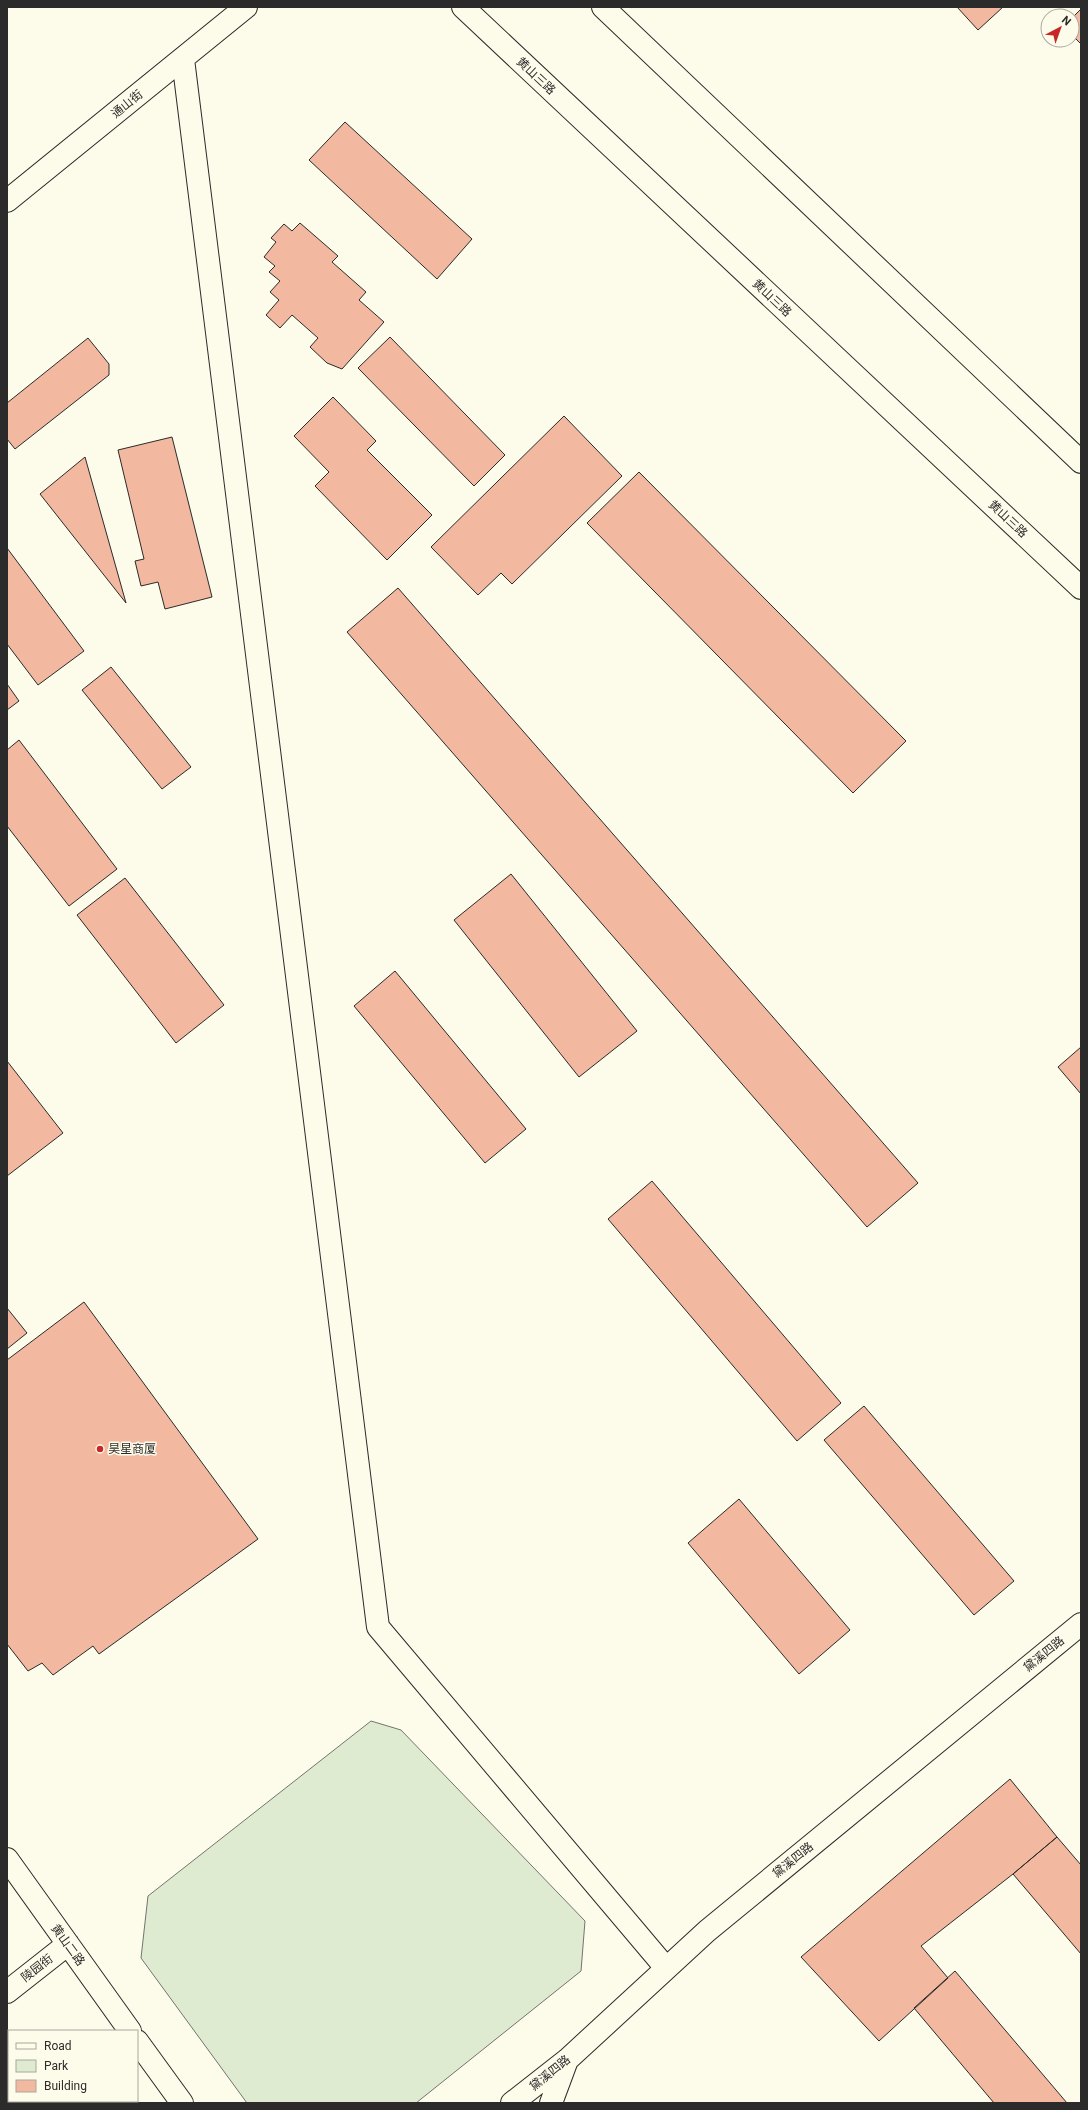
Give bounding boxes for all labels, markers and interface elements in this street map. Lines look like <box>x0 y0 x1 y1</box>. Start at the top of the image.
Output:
north arrow <box>1040 8 1080 48</box>
text: N <box>1059 13 1074 28</box>
street label: 黄山三路 <box>514 55 558 97</box>
street label: 通山街 <box>109 87 145 121</box>
street label: 黄山三路 <box>750 277 794 319</box>
street label: 黄山三路 <box>986 498 1030 540</box>
place label: 昊星商厦 <box>108 1442 156 1456</box>
marker: 昊星商厦 <box>95 1444 105 1454</box>
street label: 黛溪四路 <box>1021 1633 1067 1675</box>
street label: 黛溪四路 <box>770 1839 816 1881</box>
street label: 黄山二路 <box>48 1921 88 1969</box>
street label: 陵园街 <box>19 1951 55 1985</box>
legend <box>8 2030 138 2102</box>
text: Road <box>44 2039 72 2053</box>
street label: 黛溪四路 <box>527 2052 573 2094</box>
text: Park <box>44 2059 69 2073</box>
text: Building <box>44 2079 87 2093</box>

